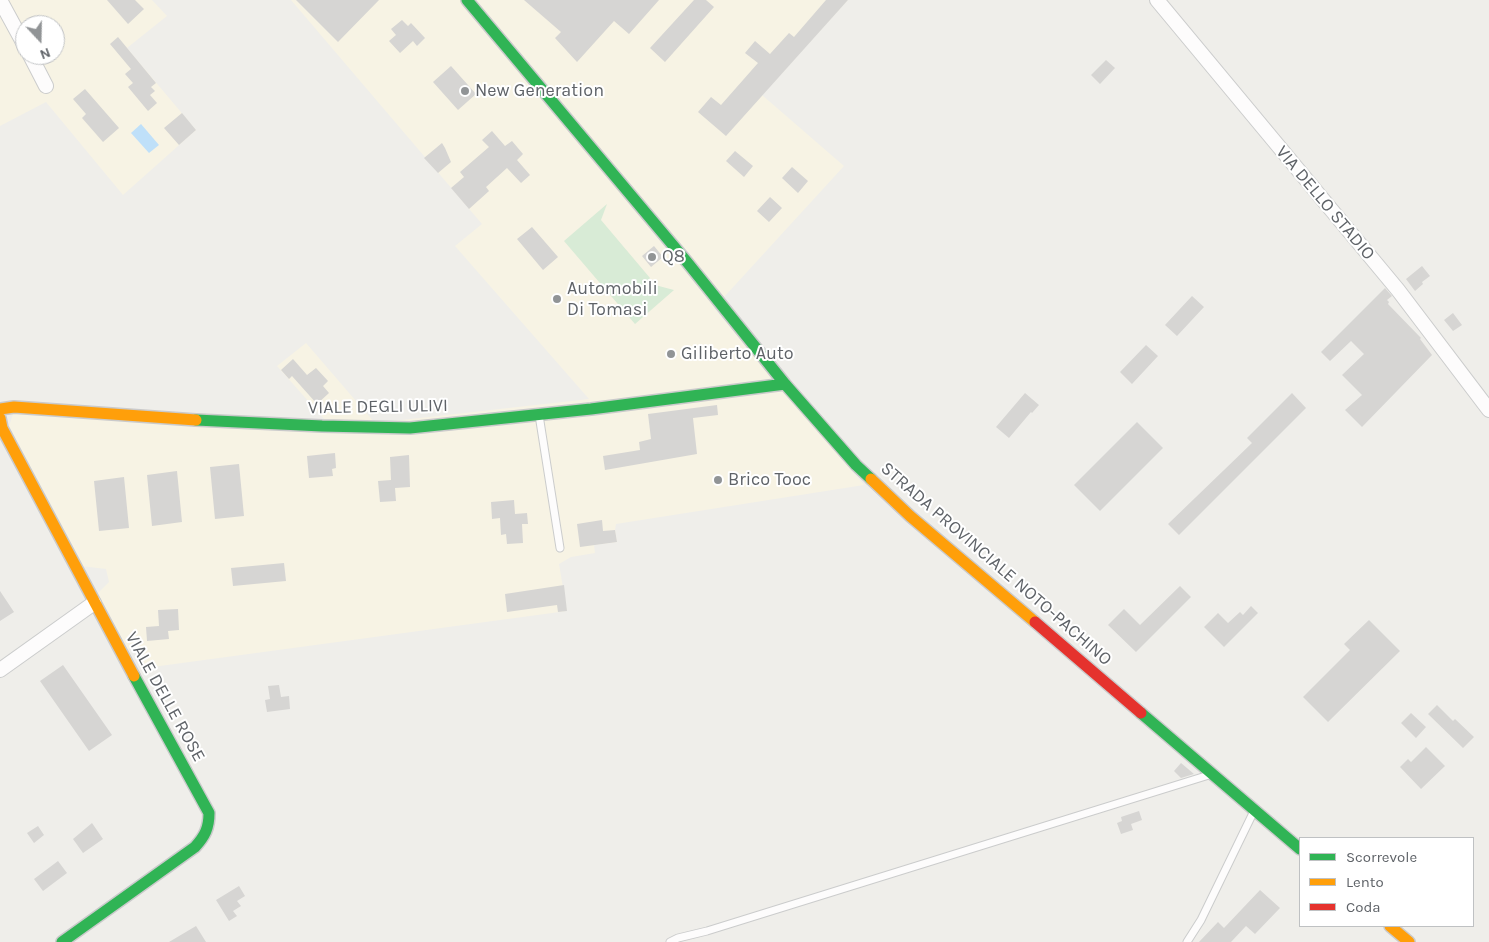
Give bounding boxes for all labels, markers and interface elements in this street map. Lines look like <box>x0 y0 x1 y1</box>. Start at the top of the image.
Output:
north arrow <box>15 15 65 65</box>
text: N <box>37 44 53 63</box>
place label: New Generation <box>475 80 604 102</box>
marker: New Generation <box>459 85 471 97</box>
street label: VIA DELLO STADIO <box>1271 141 1379 265</box>
place label: Q8 <box>662 246 685 268</box>
marker: Q8 <box>646 251 658 263</box>
place label: Automobili Di Tomasi <box>567 278 658 320</box>
marker: Automobili Di Tomasi <box>551 293 563 305</box>
place label: Giliberto Auto <box>681 343 793 365</box>
marker: Giliberto Auto <box>665 348 677 360</box>
street label: VIALE DEGLI ULIVI <box>308 395 448 419</box>
street label: STRADA PROVINCIALE NOTO-PACHINO <box>876 458 1116 670</box>
place label: Brico Tooc <box>728 469 811 491</box>
marker: Brico Tooc <box>712 474 724 486</box>
street label: VIALE DELLE ROSE <box>120 628 210 766</box>
legend <box>1299 837 1474 927</box>
text: Scorrevole <box>1346 848 1417 866</box>
text: Lento <box>1346 873 1384 891</box>
text: Coda <box>1346 898 1381 916</box>

